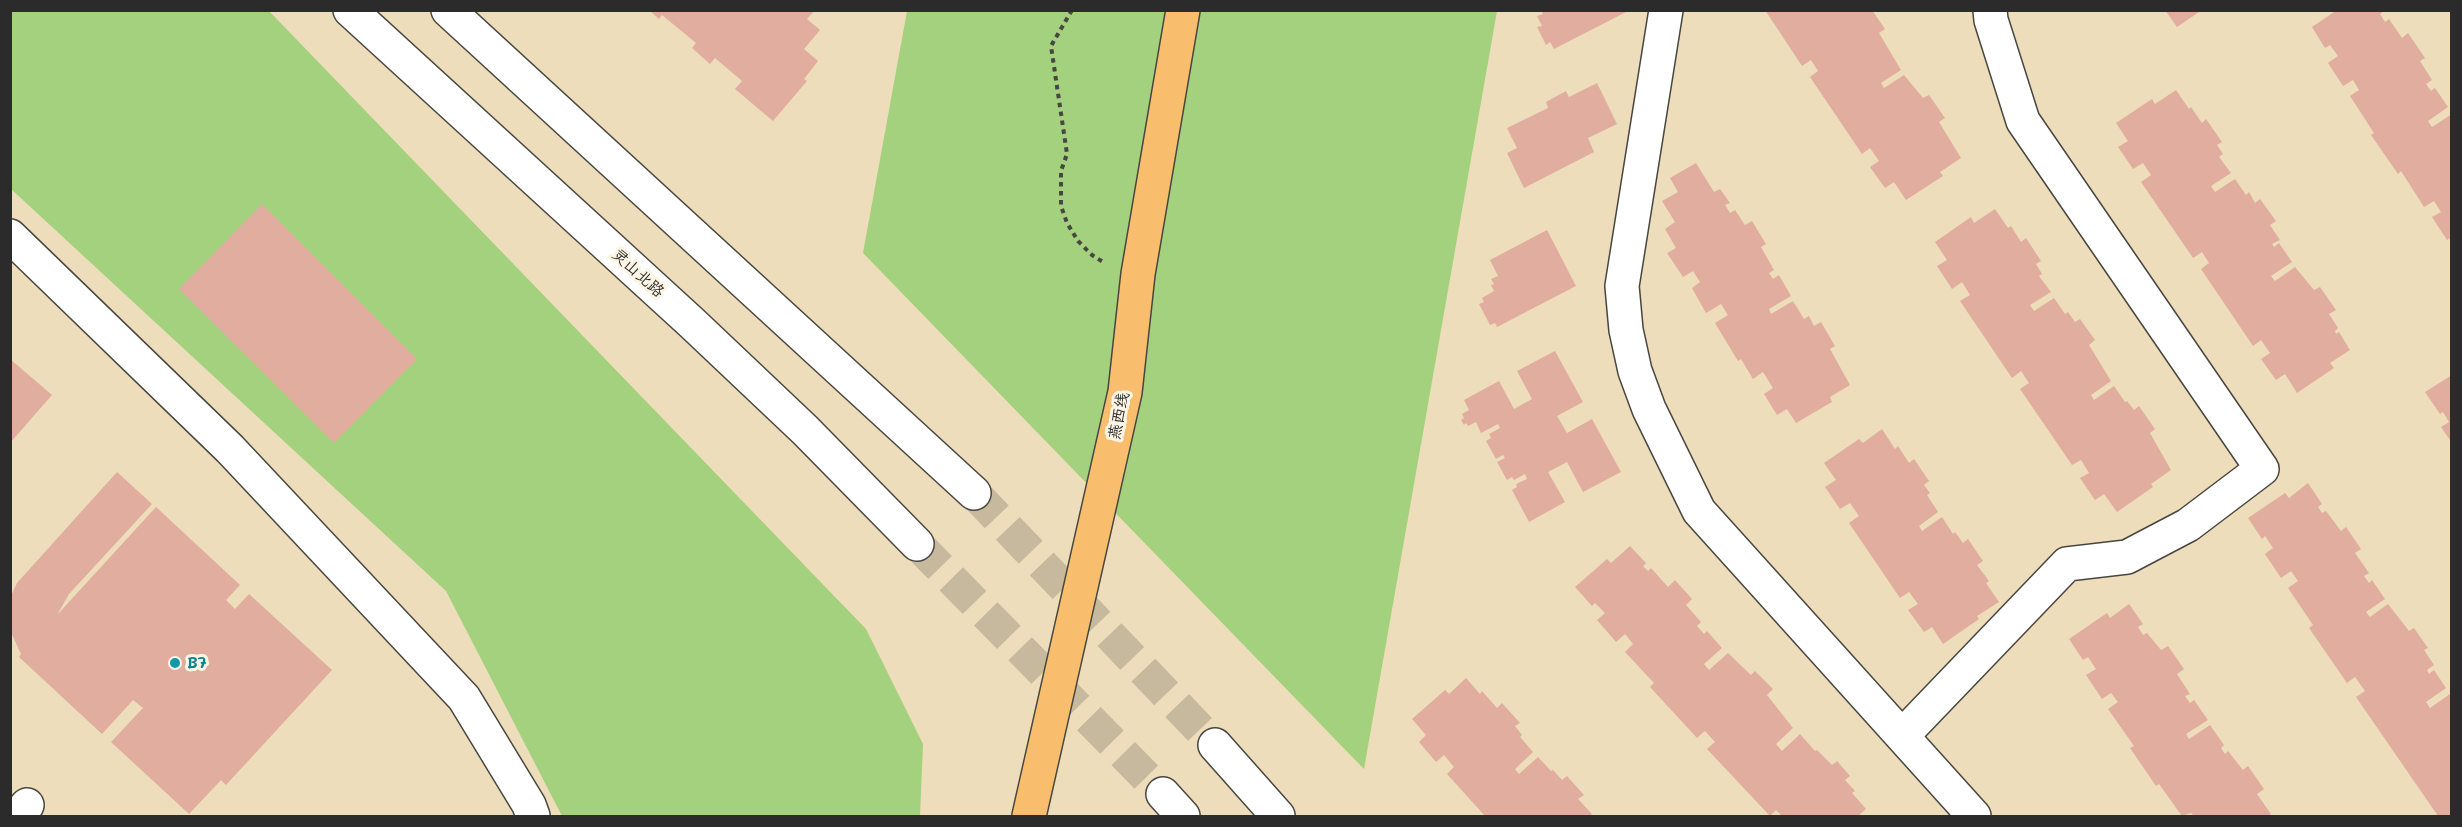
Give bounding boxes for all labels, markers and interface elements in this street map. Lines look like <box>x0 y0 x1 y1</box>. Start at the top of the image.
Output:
street label: 灵山北路 <box>608 244 668 302</box>
street label: 燕西线 <box>1105 391 1133 441</box>
place label: B7 <box>187 653 207 673</box>
marker: B7 <box>168 656 182 670</box>

